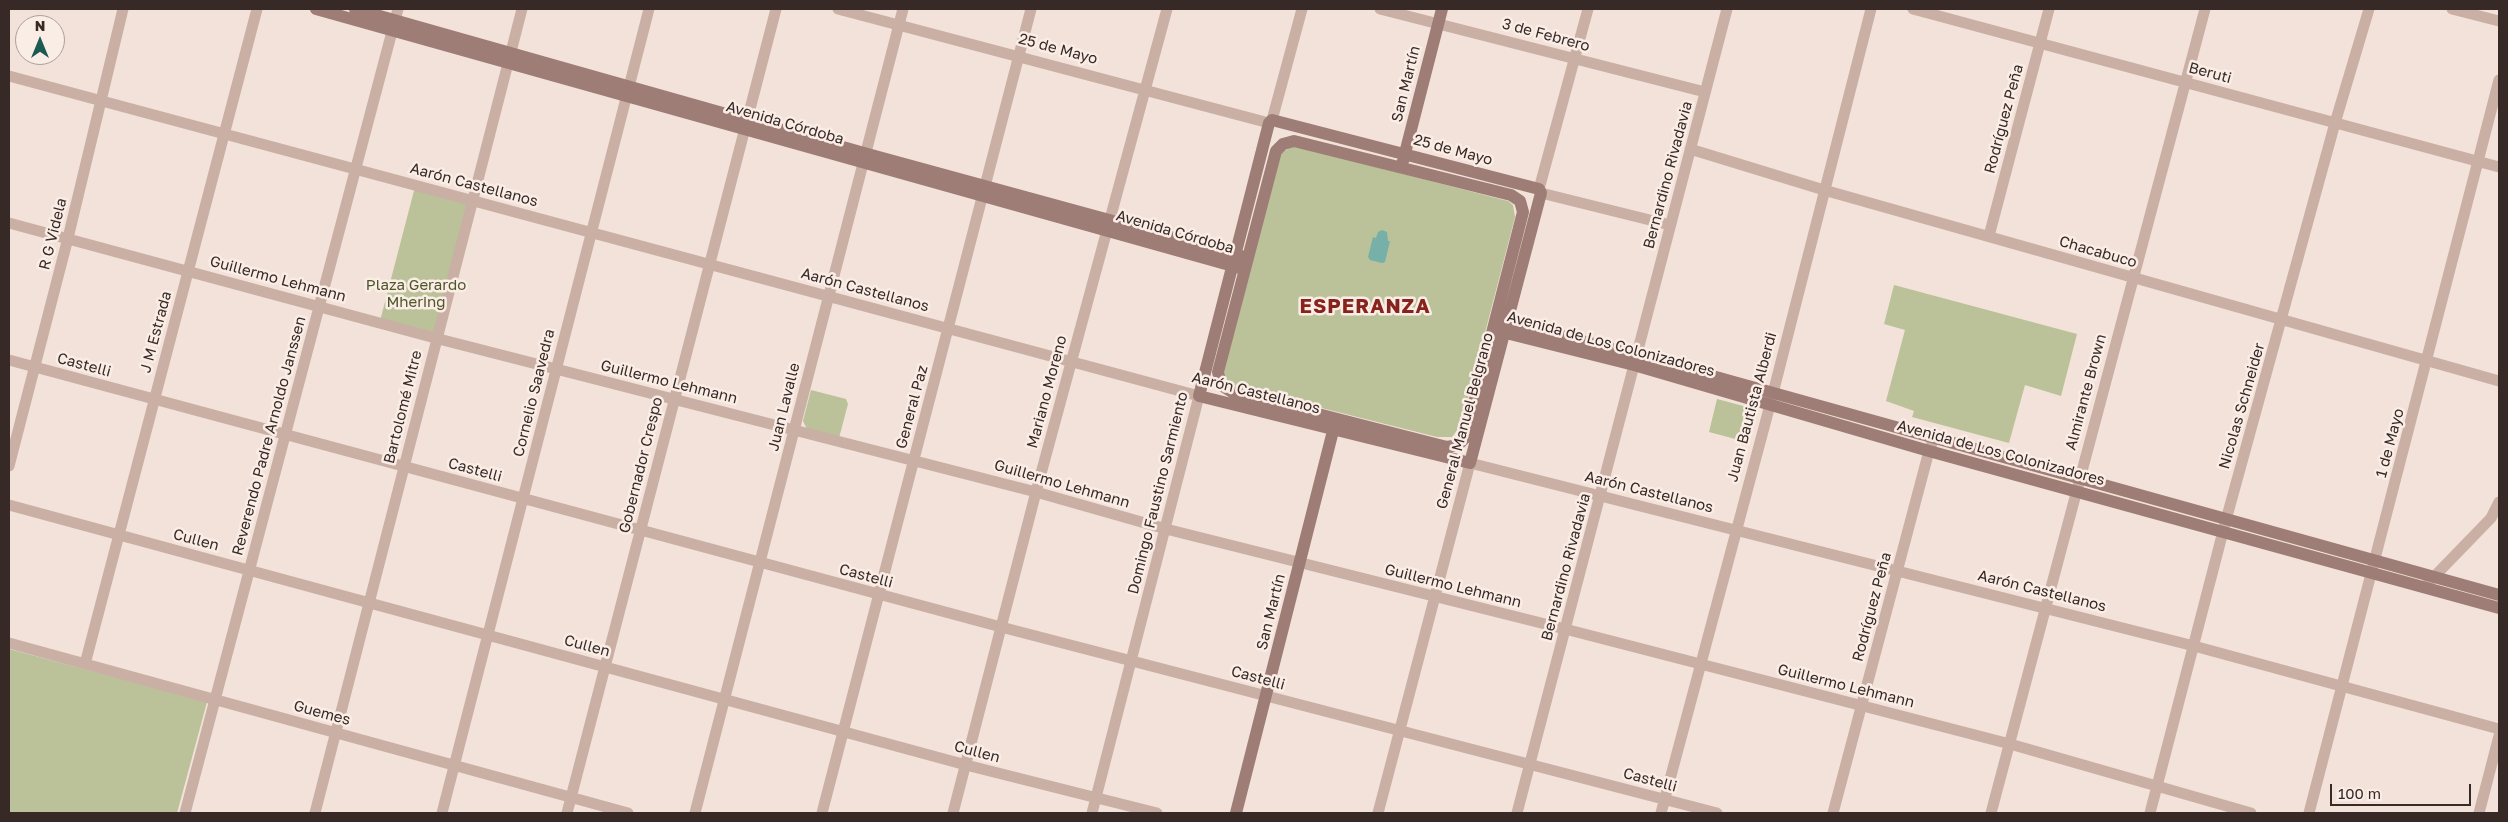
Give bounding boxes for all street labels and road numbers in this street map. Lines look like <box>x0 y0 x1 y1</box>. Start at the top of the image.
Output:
street label: 3 de Febrero <box>1500 15 1592 55</box>
street label: 25 de Mayo <box>1017 30 1099 68</box>
street label: San Martín <box>1388 44 1424 124</box>
street label: Beruti <box>2187 59 2233 87</box>
street label: Rodríguez Peña <box>1981 62 2027 176</box>
street label: Avenida Córdoba <box>724 98 846 148</box>
street label: Bernardino Rivadavia <box>1640 99 1696 251</box>
street label: 25 de Mayo <box>1412 131 1494 169</box>
street label: Aarón Castellanos <box>408 159 540 211</box>
street label: R G Videla <box>35 196 71 272</box>
street label: Avenida Córdoba <box>1114 207 1236 257</box>
street label: Chacabuco <box>2057 232 2139 272</box>
street label: Guillermo Lehmann <box>208 252 348 306</box>
street label: Aarón Castellanos <box>799 264 931 316</box>
street label: J M Estrada <box>136 289 176 375</box>
street label: Avenida de Los Colonizadores <box>1505 308 1717 380</box>
street label: Reverendo Padre Arnoldo Janssen <box>228 314 310 558</box>
street label: Cornelio Saavedra <box>509 327 559 459</box>
street label: Juan Bautista Alberdi <box>1723 330 1781 484</box>
street label: General Manuel Belgrano <box>1433 331 1497 511</box>
street label: Almirante Brown <box>2062 332 2110 452</box>
street label: Mariano Moreno <box>1023 334 1071 450</box>
street label: Nicolas Schneider <box>2215 341 2269 471</box>
street label: Bartolomé Mitre <box>380 348 426 466</box>
street label: Castelli <box>55 349 113 381</box>
street label: Guillermo Lehmann <box>599 356 739 408</box>
street label: Juan Lavalle <box>764 361 804 453</box>
street label: General Paz <box>892 363 932 451</box>
street label: Aarón Castellanos <box>1190 368 1322 418</box>
street label: Domingo Faustino Sarmiento <box>1124 390 1192 596</box>
street label: Gobernador Crespo <box>615 395 667 535</box>
street label: 1 de Mayo <box>2372 406 2408 480</box>
street label: Avenida de Los Colonizadores <box>1895 417 2107 489</box>
street label: Castelli <box>446 454 504 486</box>
street label: Guillermo Lehmann <box>992 456 1132 512</box>
street label: Aarón Castellanos <box>1583 467 1715 517</box>
street label: Bernardino Rivadavia <box>1538 491 1594 643</box>
street label: Cullen <box>171 525 221 555</box>
street label: Rodríguez Peña <box>1849 550 1895 664</box>
street label: Castelli <box>837 560 895 592</box>
street label: Guillermo Lehmann <box>1383 560 1523 612</box>
street label: Aarón Castellanos <box>1976 566 2108 616</box>
street label: San Martín <box>1253 572 1289 652</box>
street label: Cullen <box>562 631 612 661</box>
street label: Guillermo Lehmann <box>1776 660 1916 712</box>
street label: Castelli <box>1229 662 1287 694</box>
street label: Guemes <box>292 697 352 729</box>
street label: Cullen <box>952 737 1002 767</box>
street label: Castelli <box>1621 764 1679 796</box>

